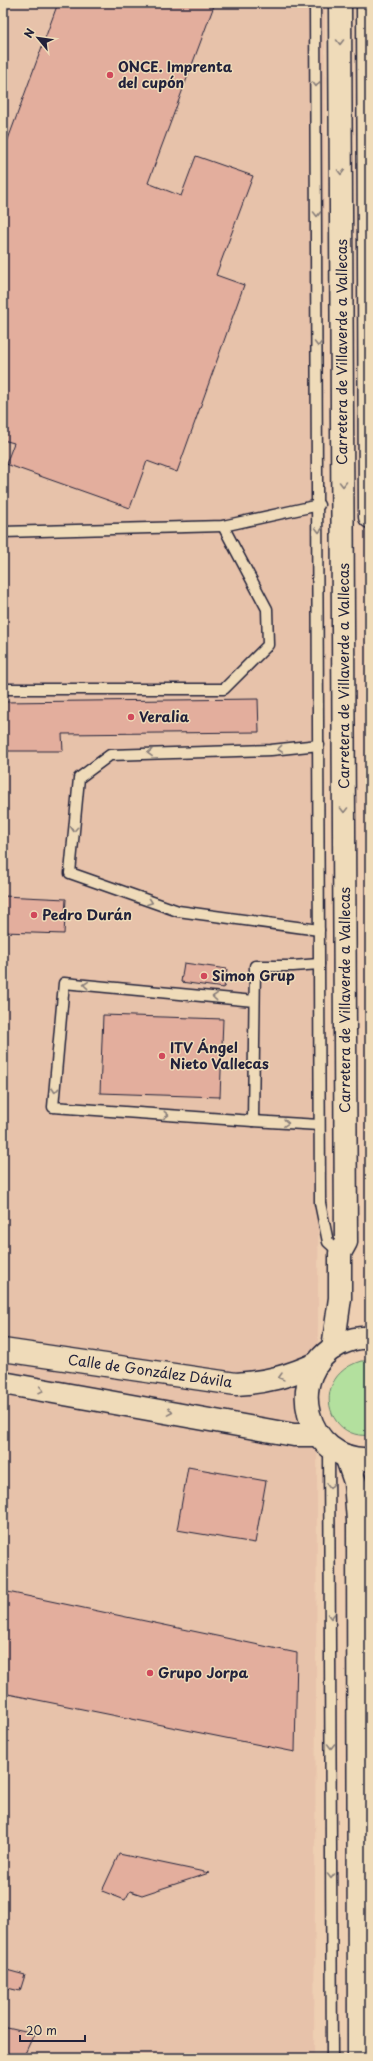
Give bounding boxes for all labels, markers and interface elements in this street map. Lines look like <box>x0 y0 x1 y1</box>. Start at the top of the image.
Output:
north arrow <box>18 18 58 58</box>
text: N <box>19 25 39 41</box>
one-way arrow <box>336 39 344 45</box>
place label: ONCE. Imprenta del cupón <box>118 56 233 93</box>
marker: ONCE. Imprenta del cupón <box>105 70 115 80</box>
one-way arrow <box>312 81 320 87</box>
one-way arrow <box>337 169 345 175</box>
one-way arrow <box>313 211 321 217</box>
street label: Carretera de Villaverde a Vallecas <box>331 239 352 465</box>
one-way arrow <box>314 341 322 347</box>
one-way arrow <box>339 481 347 487</box>
one-way arrow <box>315 527 323 533</box>
street label: Carretera de Villaverde a Vallecas <box>333 563 354 789</box>
place label: Veralia <box>139 706 190 727</box>
marker: Veralia <box>126 712 136 722</box>
one-way arrow <box>277 744 283 753</box>
one-way arrow <box>147 749 153 758</box>
one-way arrow <box>340 807 348 813</box>
one-way arrow <box>70 826 79 832</box>
street label: Carretera de Villaverde a Vallecas <box>334 887 355 1113</box>
one-way arrow <box>146 897 153 905</box>
place label: Pedro Durán <box>42 904 132 925</box>
marker: Pedro Durán <box>29 910 39 920</box>
place label: Simon Grup <box>212 965 295 986</box>
marker: Simon Grup <box>199 971 209 981</box>
one-way arrow <box>83 981 89 990</box>
one-way arrow <box>212 993 218 1002</box>
place label: ITV Ángel Nieto Vallecas <box>170 1037 269 1074</box>
marker: ITV Ángel Nieto Vallecas <box>157 1051 167 1061</box>
one-way arrow <box>50 1087 59 1093</box>
one-way arrow <box>163 1110 169 1119</box>
one-way arrow <box>283 1119 289 1128</box>
street label: Calle de González Dávila <box>67 1349 234 1392</box>
one-way arrow <box>278 1373 285 1381</box>
one-way arrow <box>38 1385 45 1394</box>
one-way arrow <box>166 1407 173 1416</box>
one-way arrow <box>326 1483 334 1489</box>
one-way arrow <box>327 1613 335 1619</box>
place label: Grupo Jorpa <box>158 1662 249 1683</box>
marker: Grupo Jorpa <box>145 1668 155 1678</box>
one-way arrow <box>327 1743 335 1749</box>
one-way arrow <box>327 1873 335 1879</box>
scale bar <box>20 2017 85 2043</box>
text: 20 m <box>26 2021 57 2039</box>

